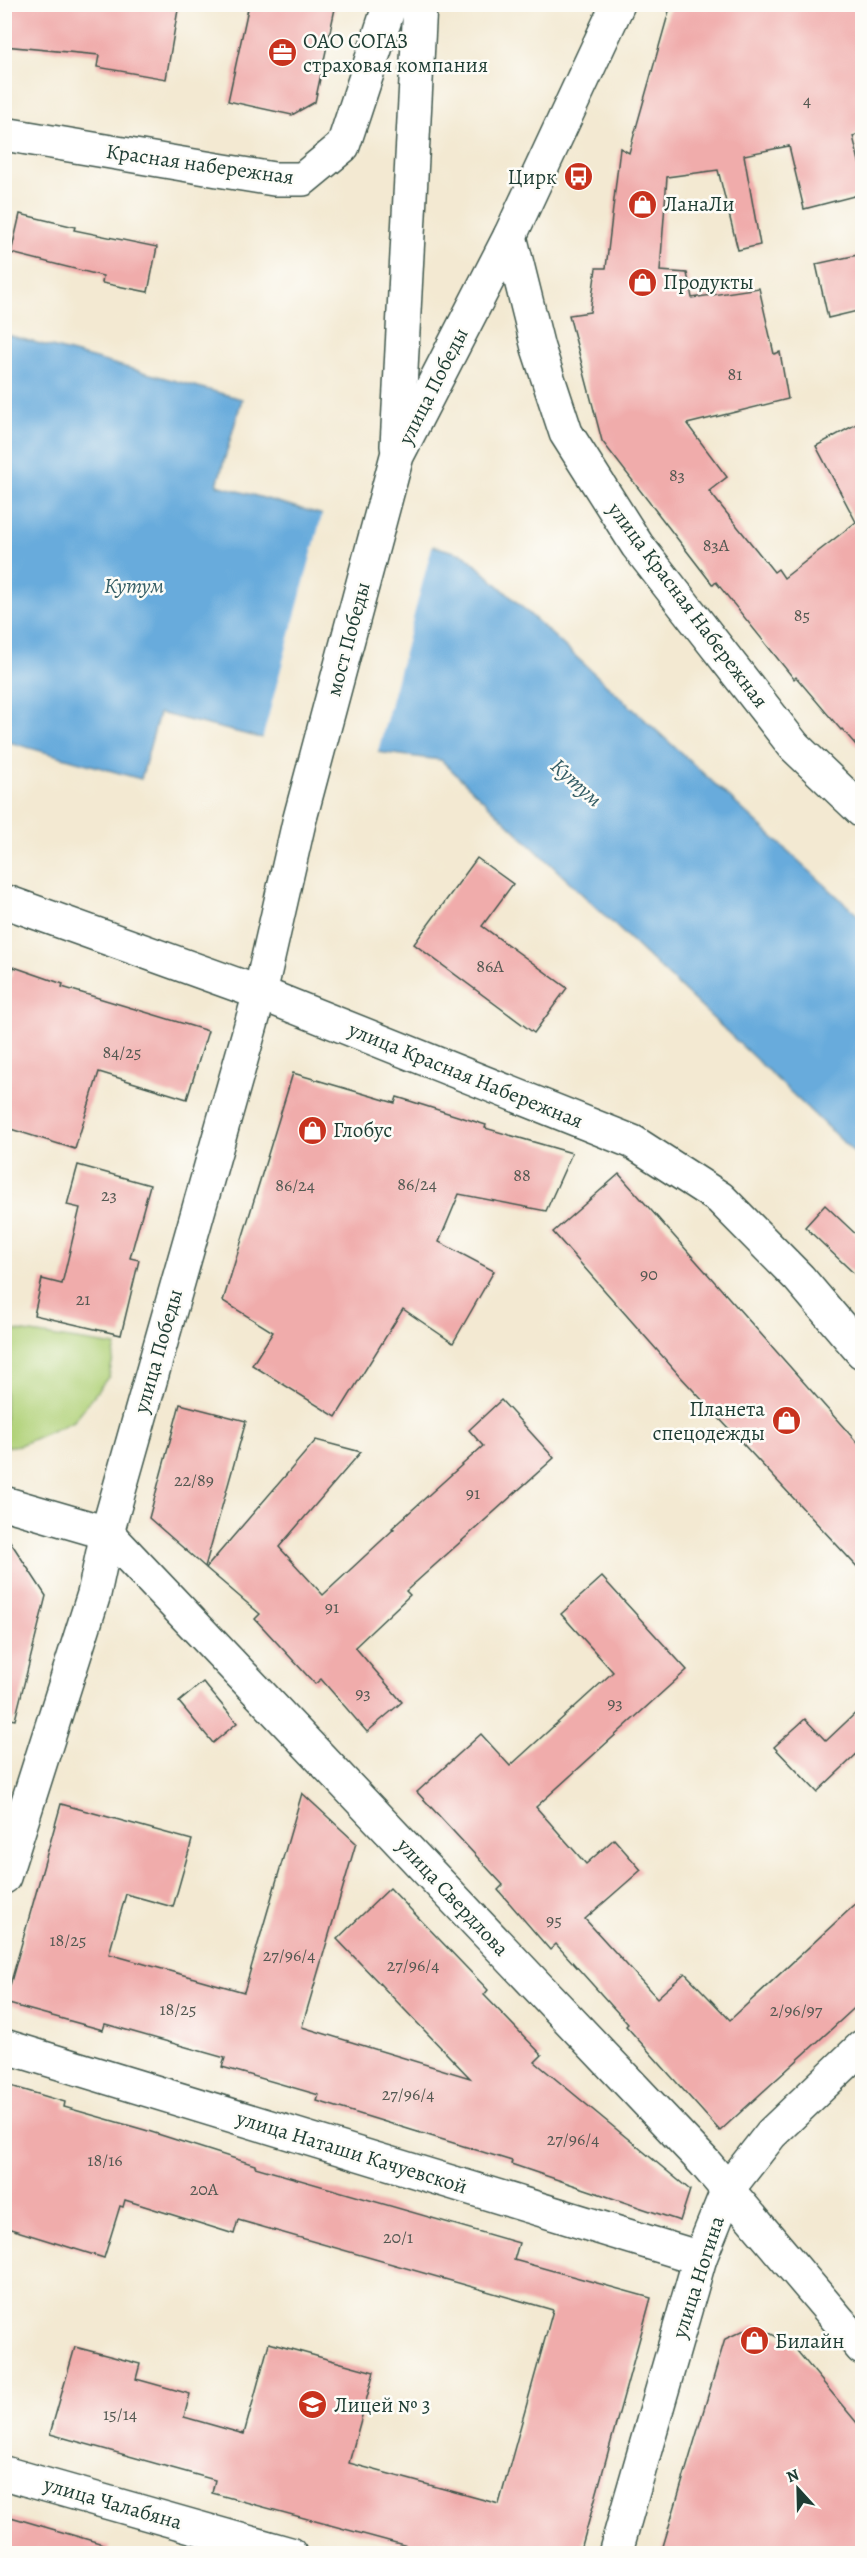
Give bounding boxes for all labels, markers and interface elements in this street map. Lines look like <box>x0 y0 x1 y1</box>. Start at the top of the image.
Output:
place label: ОАО СОГАЗ страховая компания <box>303 27 488 79</box>
office icon: ОАО СОГАЗ страховая компания <box>266 37 298 69</box>
house number: 4 <box>803 88 811 112</box>
street label: Красная набережная <box>104 137 296 191</box>
bus stop icon: Цирк <box>562 161 594 193</box>
place label: Цирк <box>508 163 557 191</box>
shop icon: ЛанаЛи <box>627 188 659 220</box>
place label: ЛанаЛи <box>664 190 735 218</box>
shop icon: Продукты <box>626 266 658 298</box>
place label: Продукты <box>663 268 754 296</box>
street label: улица Победы <box>391 323 474 450</box>
house number: 81 <box>728 362 742 386</box>
house number: 83 <box>669 463 685 487</box>
street label: улица Красная Набережная <box>601 496 775 713</box>
house number: 83А <box>703 533 730 557</box>
water label: Кутум <box>104 571 164 601</box>
street label: мост Победы <box>319 579 377 699</box>
house number: 85 <box>794 603 810 627</box>
water label: Кутум <box>544 751 609 814</box>
house number: 86А <box>476 954 504 978</box>
street label: улица Красная Набережная <box>344 1015 587 1135</box>
house number: 84/25 <box>102 1040 142 1064</box>
shop icon: Глобус <box>296 1114 328 1146</box>
place label: Глобус <box>333 1116 392 1144</box>
house number: 88 <box>513 1163 531 1187</box>
house number: 86/24 <box>397 1172 437 1196</box>
house number: 86/24 <box>275 1173 315 1197</box>
house number: 23 <box>101 1183 117 1207</box>
house number: 90 <box>640 1262 658 1286</box>
street label: улица Победы <box>127 1286 189 1417</box>
house number: 21 <box>76 1287 90 1311</box>
place label: Планета спецодежды <box>653 1395 765 1447</box>
shop icon: Планета спецодежды <box>770 1405 802 1437</box>
house number: 22/89 <box>174 1468 214 1492</box>
house number: 91 <box>466 1481 480 1505</box>
house number: 91 <box>325 1595 339 1619</box>
house number: 93 <box>355 1681 371 1705</box>
house number: 93 <box>607 1691 623 1715</box>
street label: улица Свердлова <box>390 1831 515 1962</box>
house number: 95 <box>546 1908 562 1932</box>
house number: 18/25 <box>49 1928 87 1952</box>
house number: 27/96/4 <box>263 1943 315 1967</box>
house number: 27/96/4 <box>387 1953 439 1977</box>
house number: 18/25 <box>159 1997 197 2021</box>
house number: 2/96/97 <box>770 1998 823 2022</box>
house number: 27/96/4 <box>382 2082 434 2106</box>
street label: улица Наташи Качуевской <box>232 2103 471 2200</box>
house number: 27/96/4 <box>547 2127 599 2151</box>
house number: 18/16 <box>87 2148 123 2172</box>
house number: 20А <box>190 2177 219 2201</box>
street label: улица Ногина <box>665 2212 731 2343</box>
house number: 20/1 <box>383 2225 413 2249</box>
shop icon: Билайн <box>738 2325 770 2357</box>
place label: Билайн <box>775 2327 844 2355</box>
school or university icon: Лицей № 3 <box>297 2389 329 2421</box>
place label: Лицей № 3 <box>334 2391 430 2419</box>
house number: 15/14 <box>103 2402 137 2426</box>
north arrow <box>768 2459 828 2519</box>
text: N <box>783 2464 803 2488</box>
street label: улица Чалабяна <box>40 2470 186 2536</box>

